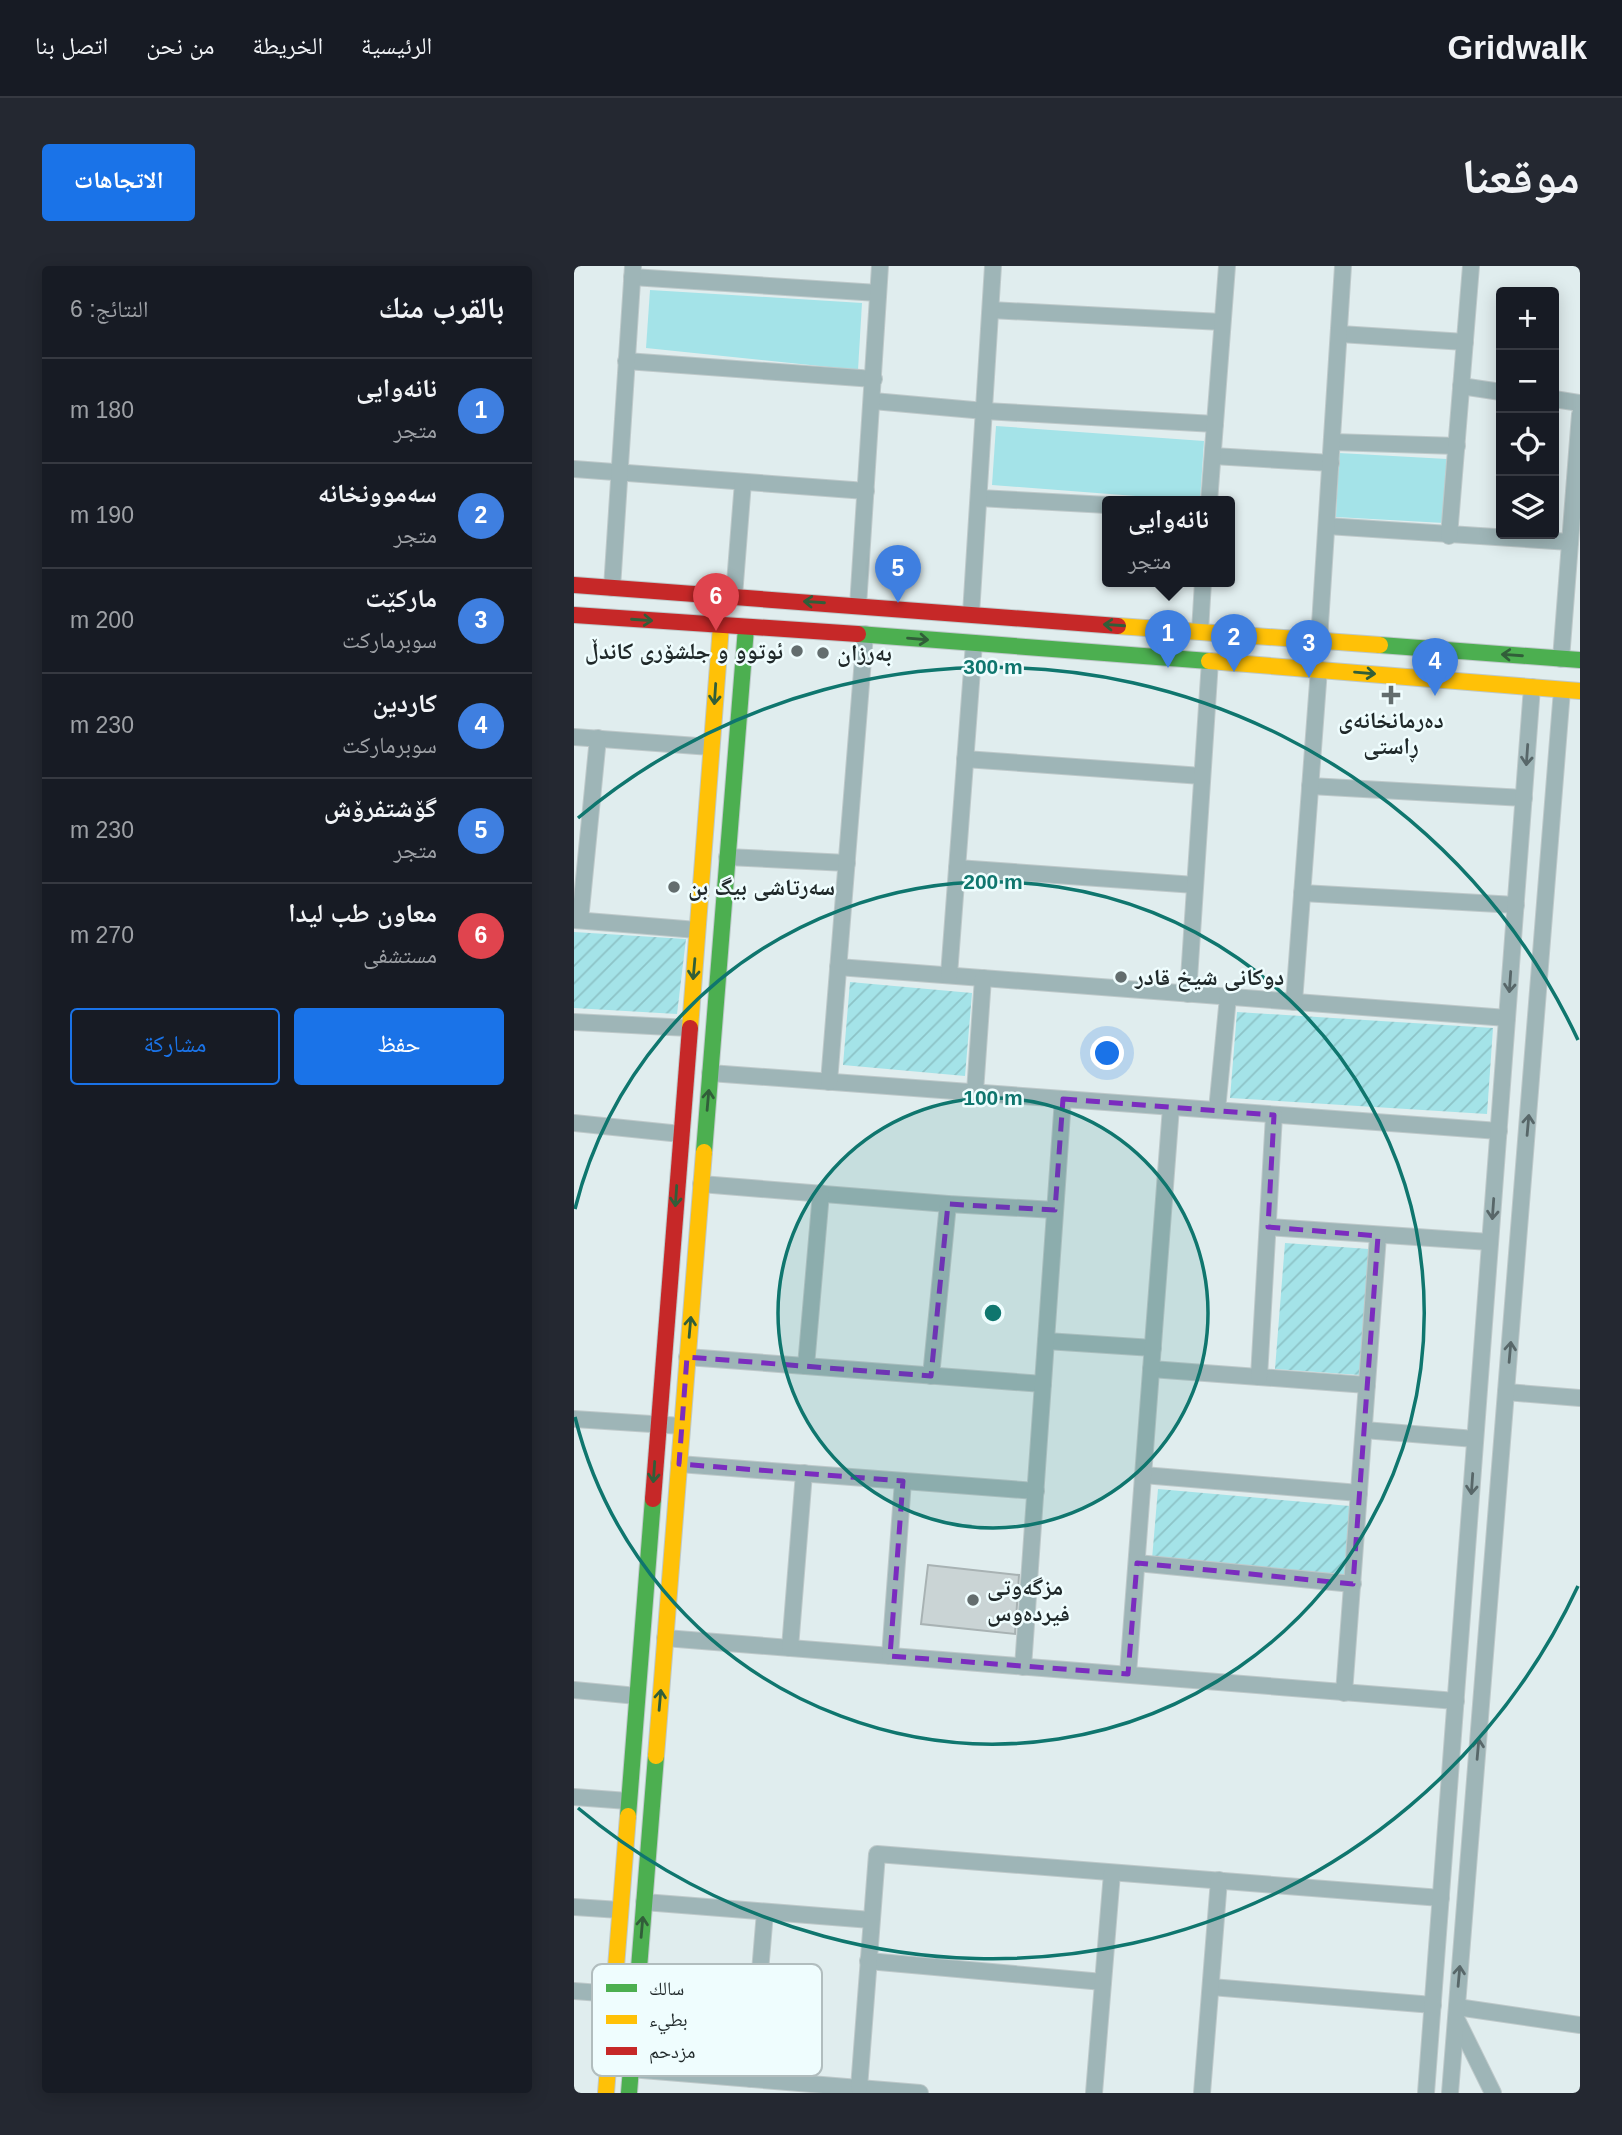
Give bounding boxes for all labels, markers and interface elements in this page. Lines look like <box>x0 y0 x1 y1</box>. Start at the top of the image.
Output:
text: Gridwalk <box>1448 29 1587 66</box>
text: اتصل بنا <box>35 32 108 59</box>
text: من نحن <box>146 32 214 59</box>
text: الخريطة <box>252 32 323 59</box>
text: الرئيسية <box>361 32 432 59</box>
button: الاتجاهات <box>42 144 195 221</box>
text: موقعنا <box>1462 149 1580 203</box>
map controls <box>1496 287 1559 539</box>
button: + <box>1496 287 1559 350</box>
text: بالقرب منك <box>379 291 504 324</box>
text: النتائج: 6 <box>70 296 148 322</box>
button: − <box>1496 350 1559 413</box>
text: نانەوایی <box>356 373 437 403</box>
text: 180 m <box>70 397 134 423</box>
text: 1 <box>475 397 487 423</box>
button: locate <box>1496 413 1559 476</box>
text: متجر <box>394 417 437 443</box>
button: layers <box>1496 476 1559 539</box>
text: سەموونخانە <box>318 478 437 508</box>
popup <box>1102 496 1235 587</box>
text: 190 m <box>70 502 134 528</box>
text: 2 <box>475 502 487 528</box>
text: نانەوایی <box>1128 504 1209 534</box>
text: متجر <box>394 522 437 548</box>
pin: 5 <box>875 545 921 603</box>
text: متجر <box>1128 548 1171 574</box>
pin: 6 <box>693 573 739 631</box>
text: مارکێت <box>365 583 437 613</box>
one-way arrow <box>803 596 826 609</box>
text: 200 m <box>70 607 134 633</box>
text: 3 <box>475 607 487 633</box>
pin: 1 <box>1145 610 1191 668</box>
one-way arrow <box>630 614 653 627</box>
pin: 2 <box>1211 614 1257 672</box>
one-way arrow <box>1103 618 1126 631</box>
pin: 3 <box>1286 620 1332 678</box>
text: سوبرماركت <box>342 627 437 653</box>
one-way arrow <box>906 633 929 646</box>
place label: ئوتوو و جلشۆری کاندڵ <box>585 638 783 665</box>
pin: 4 <box>1412 638 1458 696</box>
place label: بەرزان <box>837 640 892 667</box>
marker: ئوتوو و جلشۆری کاندڵ <box>789 643 805 659</box>
marker: بەرزان <box>815 645 831 661</box>
one-way arrow <box>1501 648 1524 661</box>
text: 300 m <box>963 655 1023 678</box>
one-way arrow <box>1353 667 1375 680</box>
one-way arrow <box>708 682 721 705</box>
marker: دەرمانخانەی ڕاستی <box>1383 687 1399 703</box>
text: كاردين <box>372 688 437 718</box>
place label: دەرمانخانەی ڕاستی <box>1338 707 1444 763</box>
text: 230 m <box>70 712 134 738</box>
text: 4 <box>475 712 487 738</box>
text: سوبرماركت <box>342 732 437 758</box>
one-way arrow <box>1520 743 1533 766</box>
text: گۆشتفرۆش <box>324 793 437 823</box>
text: 230 m <box>70 817 134 843</box>
text: 5 <box>475 817 487 843</box>
text: متجر <box>394 837 437 863</box>
text: 200 m <box>963 870 1023 893</box>
place label: سەرتاشی بیگ بن <box>688 874 835 901</box>
marker: سەرتاشی بیگ بن <box>666 879 682 895</box>
text: معاون طب لیدا <box>288 898 437 928</box>
text: 270 m <box>70 922 134 948</box>
text: 6 <box>475 922 487 948</box>
text: مستشفى <box>363 942 437 968</box>
one-way arrow <box>687 958 700 980</box>
place label: دوکانی شیخ قادر <box>1134 964 1284 992</box>
marker: دوکانی شیخ قادر <box>1113 969 1129 985</box>
one-way arrow <box>1503 970 1516 993</box>
button: مشاركة <box>70 1008 280 1085</box>
button: حفظ <box>294 1008 504 1085</box>
your location <box>1090 1036 1124 1070</box>
text: 100 m <box>963 1086 1023 1109</box>
one-way arrow <box>702 1090 715 1112</box>
one-way arrow <box>1522 1114 1535 1137</box>
one-way arrow <box>669 1185 682 1207</box>
one-way arrow <box>1486 1197 1499 1219</box>
centre of rings <box>981 1301 1005 1325</box>
one-way arrow <box>684 1316 697 1339</box>
one-way arrow <box>1504 1341 1517 1363</box>
one-way arrow <box>647 1460 660 1483</box>
one-way arrow <box>1465 1473 1478 1495</box>
place label: مزگە‌وتی فیردە‌وس <box>987 1574 1070 1627</box>
marker: مزگە‌وتی فیردە‌وس <box>965 1592 981 1608</box>
one-way arrow <box>654 1690 667 1712</box>
one-way arrow <box>1472 1739 1485 1761</box>
one-way arrow <box>636 1916 649 1939</box>
legend <box>592 1964 822 2076</box>
one-way arrow <box>1453 1965 1466 1988</box>
text: سالك <box>649 1978 684 1999</box>
text: بطيء <box>649 2009 688 2035</box>
text: مزدحم <box>649 2041 695 2064</box>

